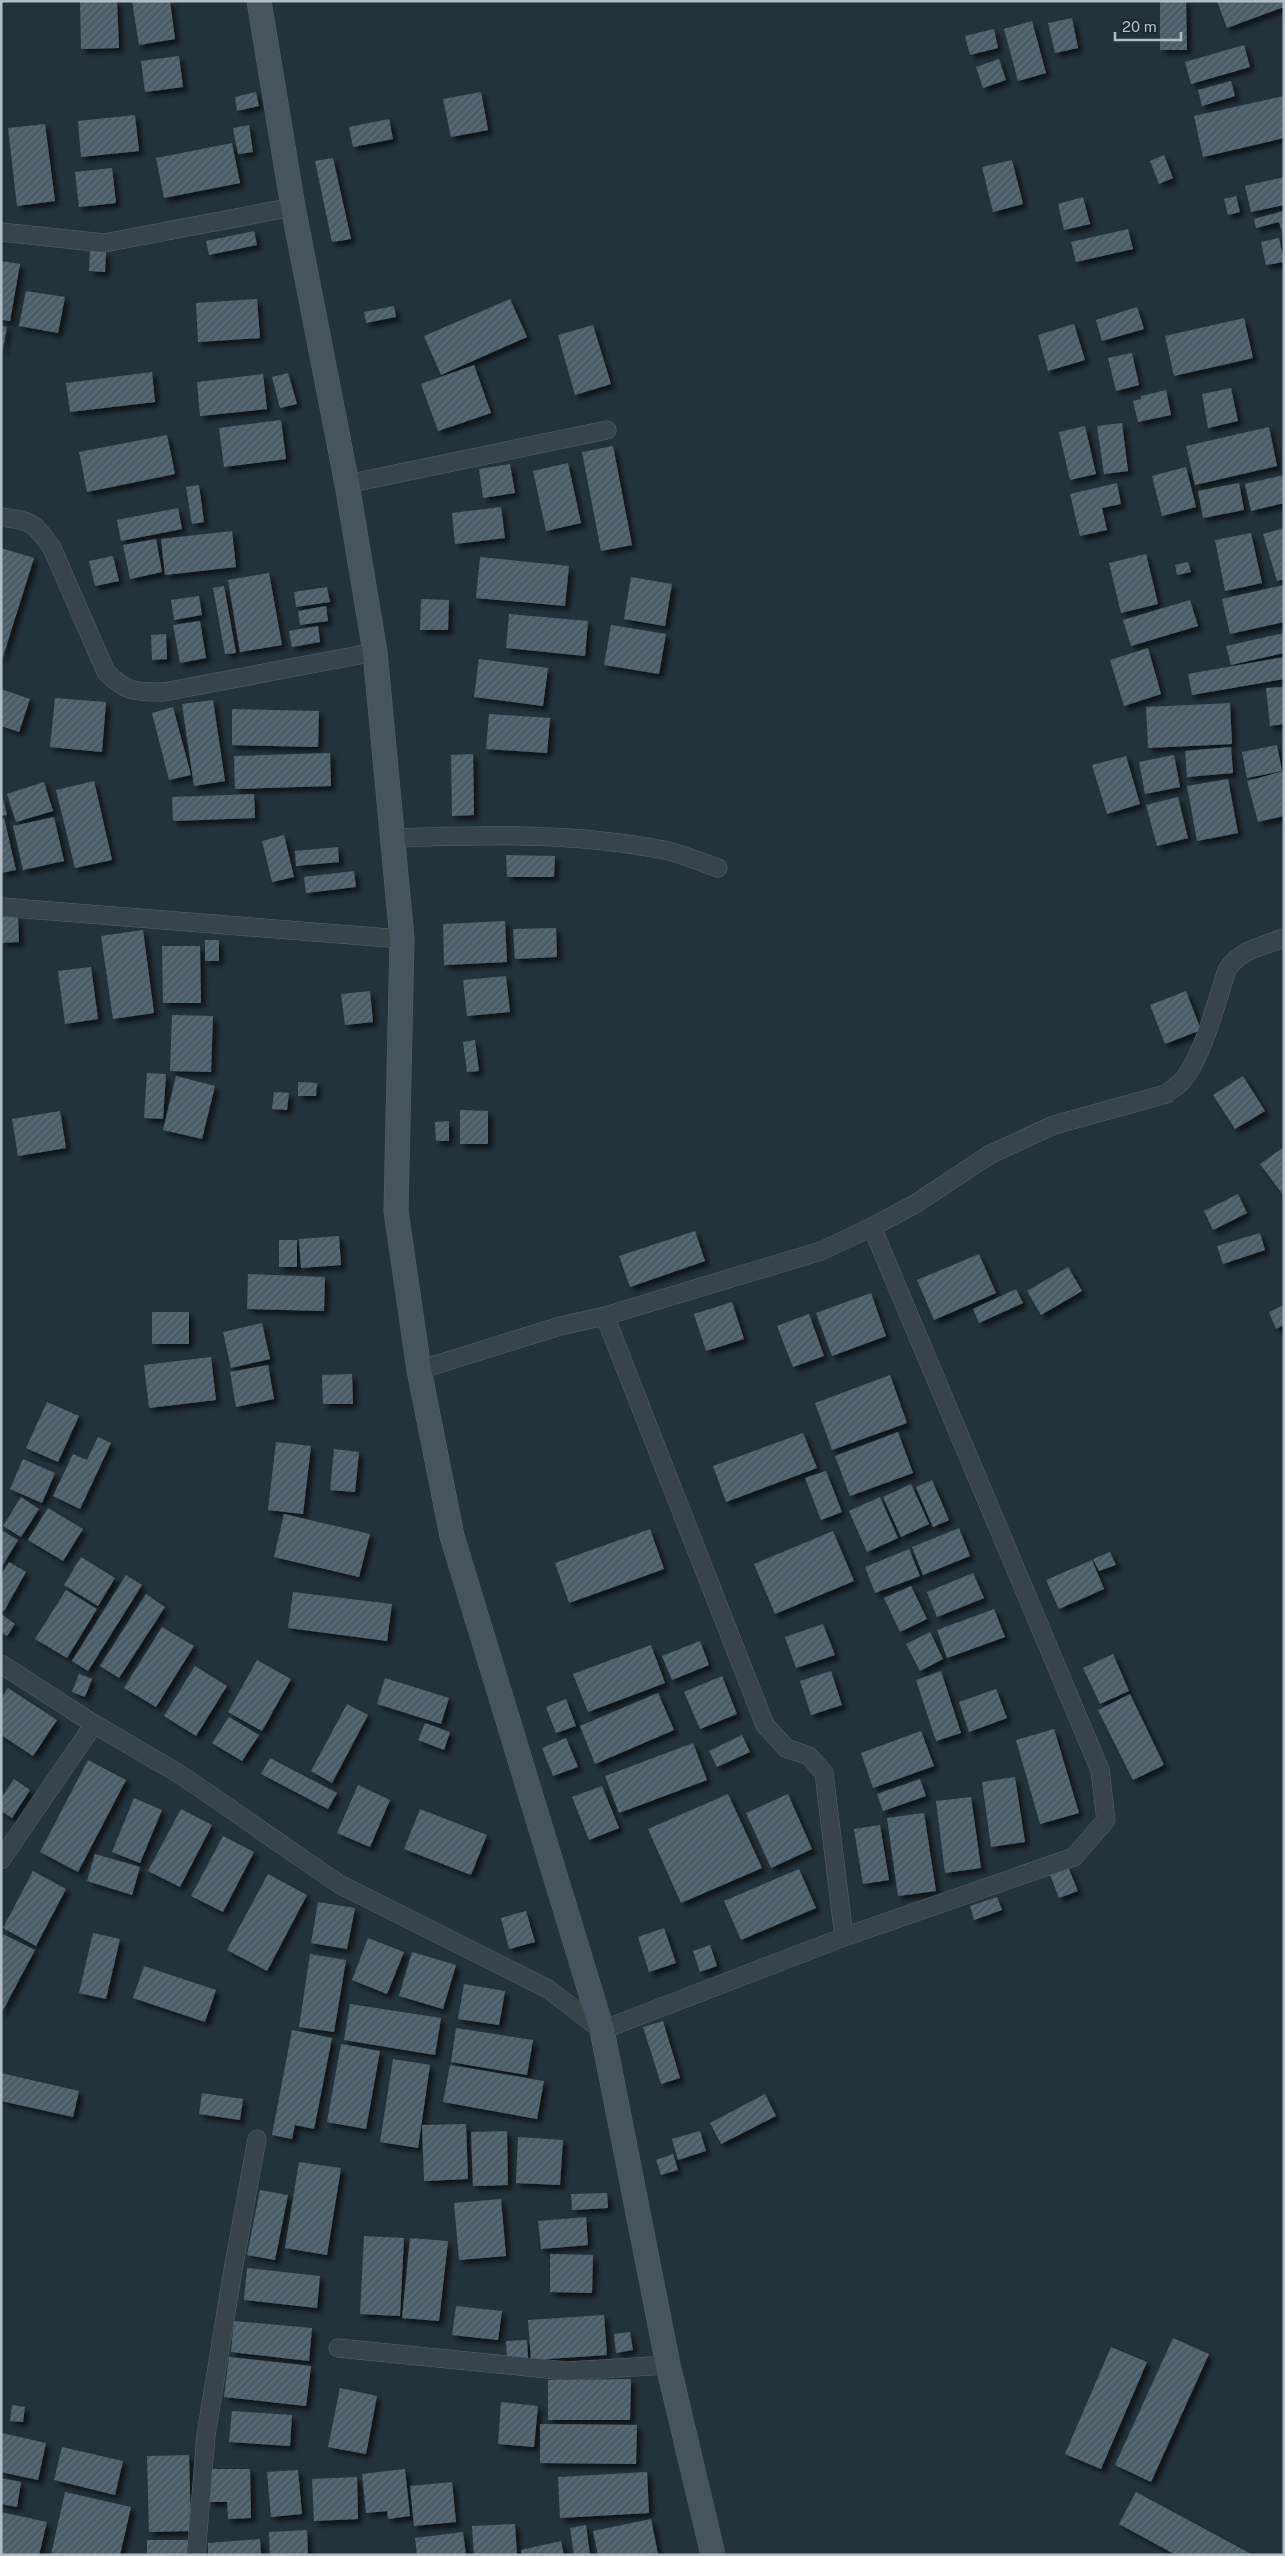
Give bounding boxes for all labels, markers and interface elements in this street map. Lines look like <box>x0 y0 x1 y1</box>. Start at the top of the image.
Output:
scale bar <box>1115 10 1181 42</box>
text: 20 m <box>1122 18 1157 35</box>

